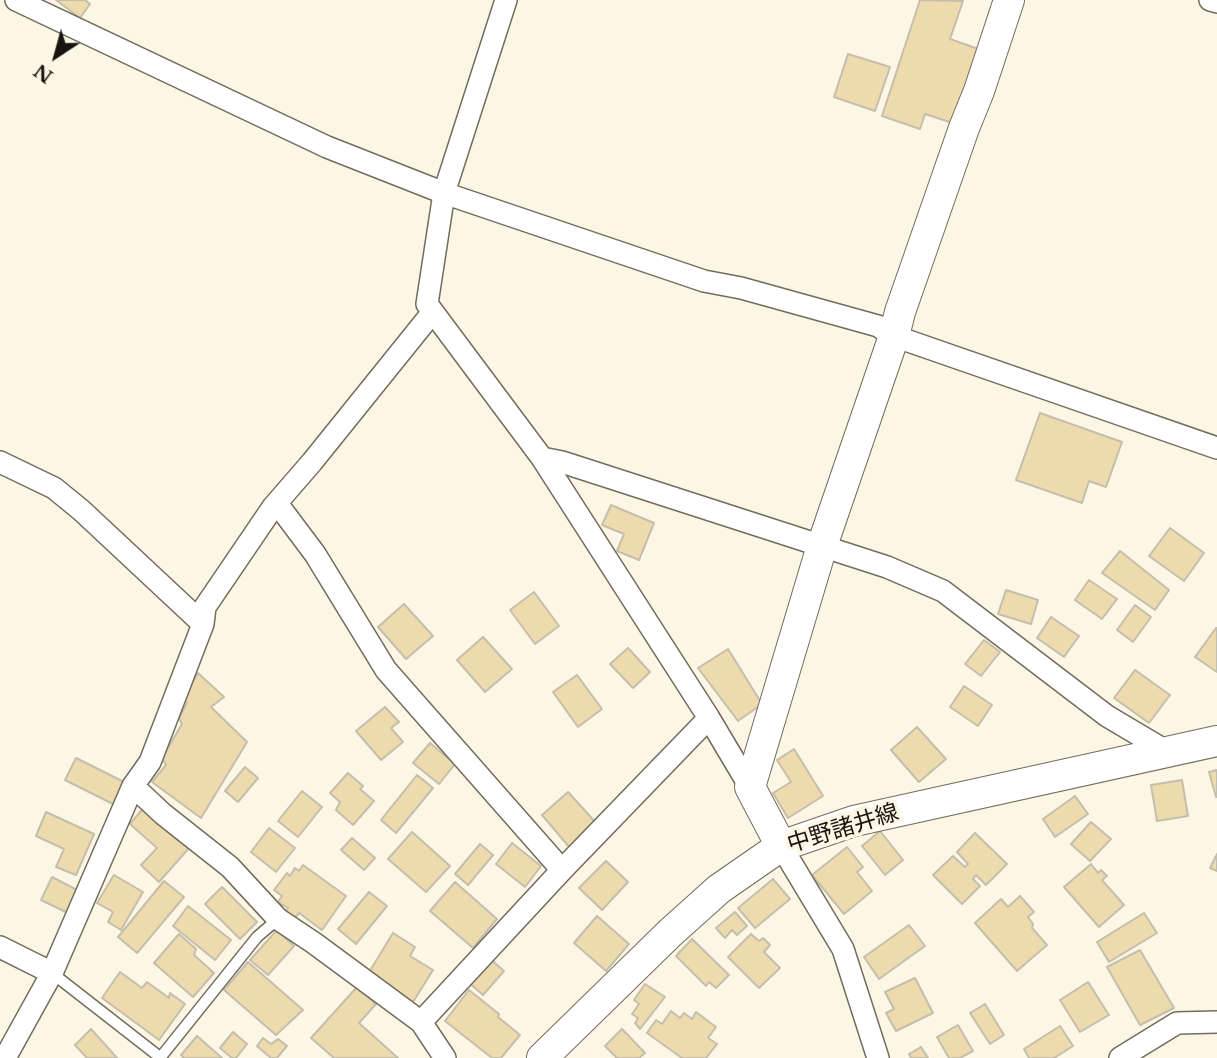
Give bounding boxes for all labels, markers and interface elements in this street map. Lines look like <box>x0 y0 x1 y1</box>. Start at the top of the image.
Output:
north arrow <box>21 21 91 91</box>
text: N <box>29 59 57 88</box>
street label: 中野諸井線 <box>784 799 902 859</box>

